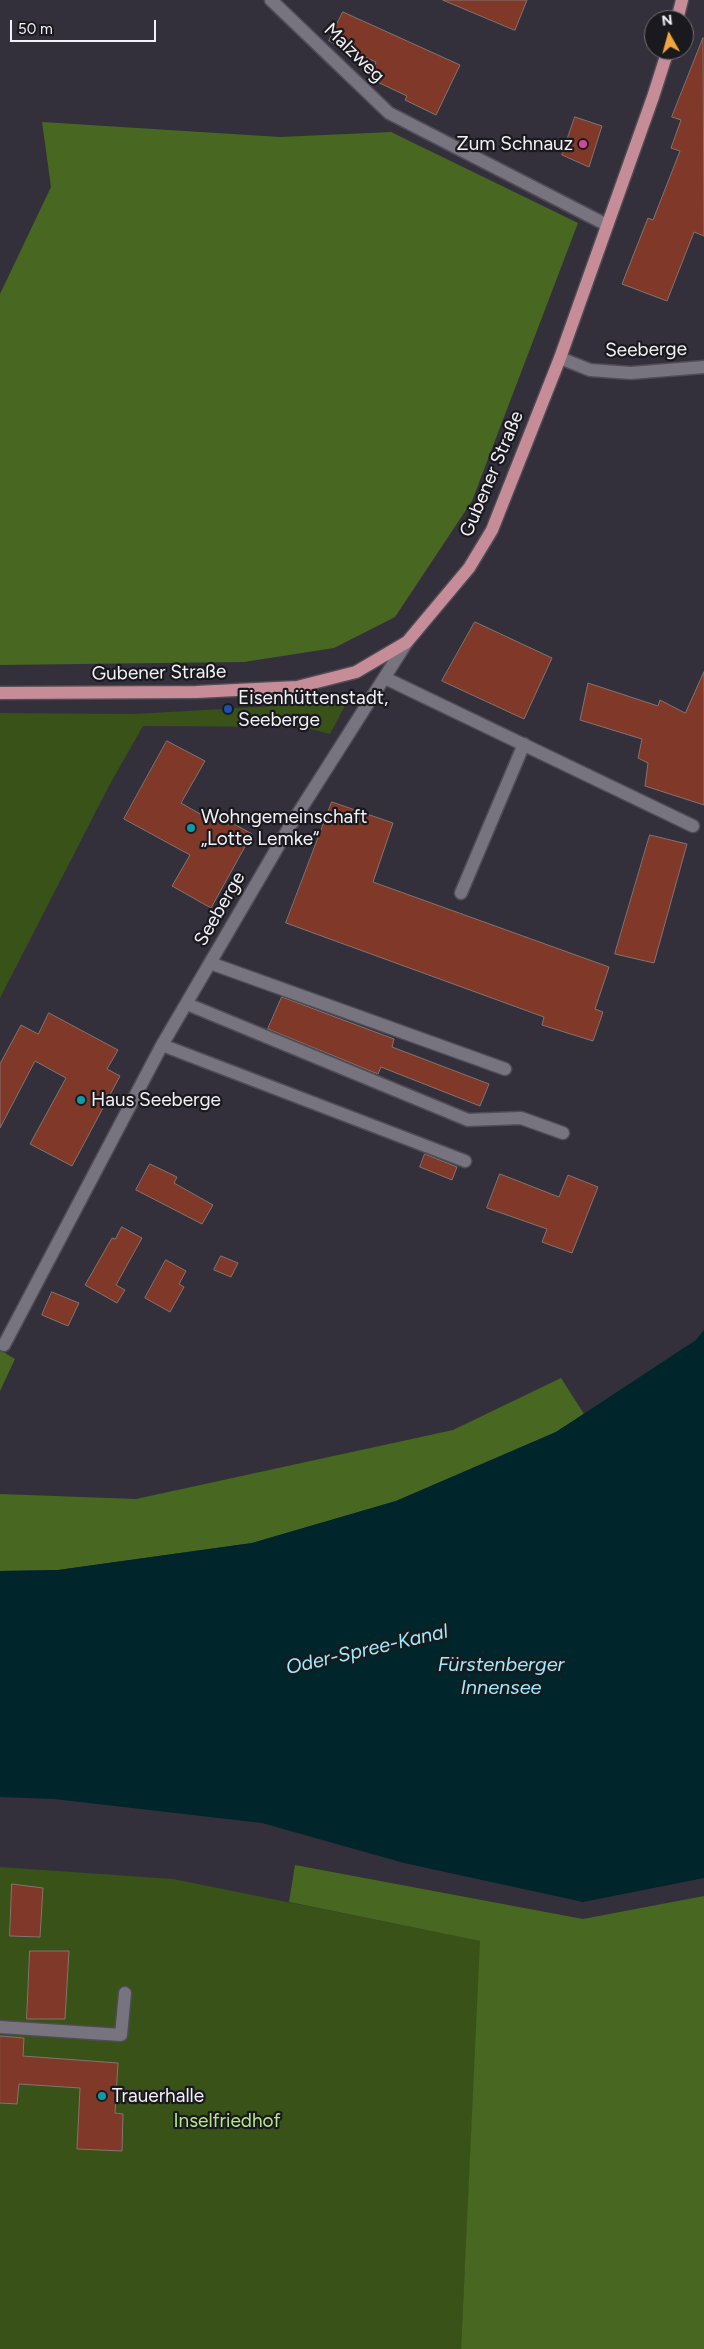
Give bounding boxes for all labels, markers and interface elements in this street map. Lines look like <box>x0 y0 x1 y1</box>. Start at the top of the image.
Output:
scale bar <box>12 10 159 42</box>
north arrow <box>644 10 694 60</box>
text: N <box>661 12 674 30</box>
street label: Malzweg <box>319 19 389 87</box>
text: 50 m <box>18 20 53 38</box>
place label: Zum Schnauz <box>457 133 573 155</box>
marker: Zum Schnauz <box>577 138 589 150</box>
street label: Seeberge <box>605 338 687 362</box>
street label: Gubener Straße <box>455 408 529 540</box>
street label: Gubener Straße <box>91 660 227 686</box>
place label: Eisenhüttenstadt, Seeberge <box>238 687 388 731</box>
marker: Eisenhüttenstadt, Seeberge <box>222 703 234 715</box>
place label: Wohngemeinschaft „Lotte Lemke“ <box>201 806 367 850</box>
marker: Wohngemeinschaft „Lotte Lemke“ <box>185 822 197 834</box>
street label: Seeberge <box>190 868 250 950</box>
place label: Haus Seeberge <box>91 1089 221 1111</box>
marker: Haus Seeberge <box>75 1094 87 1106</box>
water label: Oder-Spree-Kanal <box>284 1620 450 1680</box>
water label: Fürstenberger Innensee <box>438 1653 564 1700</box>
place label: Trauerhalle <box>112 2085 204 2107</box>
marker: Trauerhalle <box>96 2090 108 2102</box>
park label: Inselfriedhof <box>173 2110 281 2132</box>

